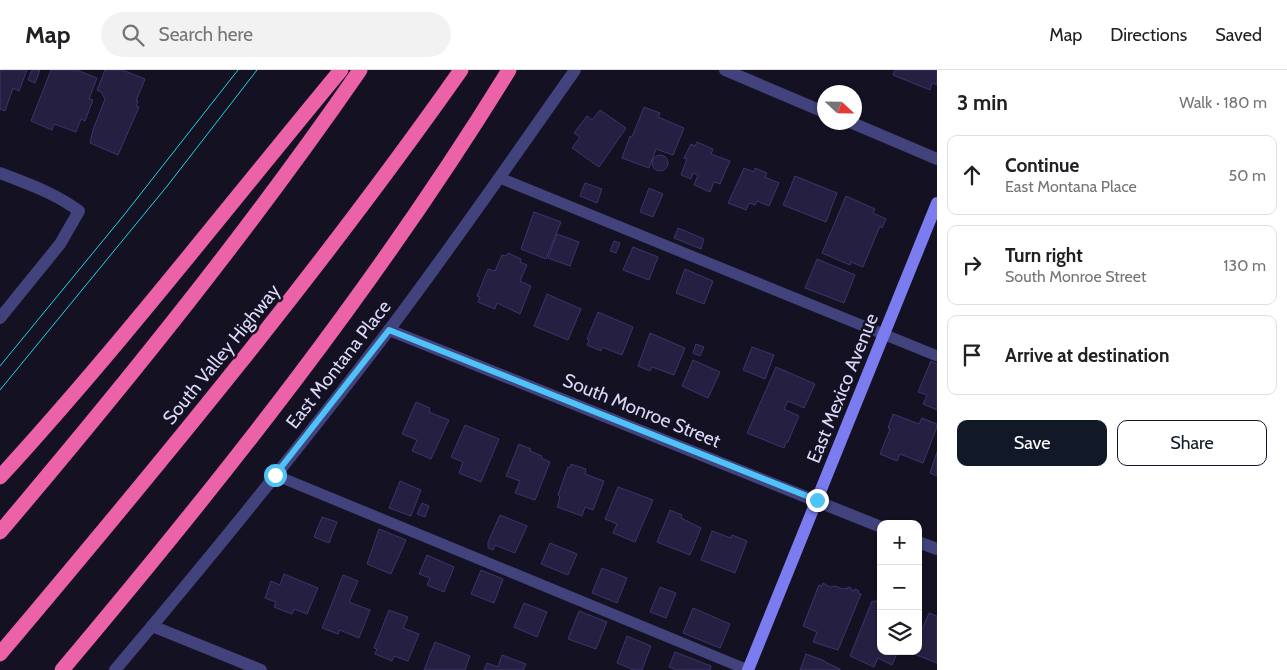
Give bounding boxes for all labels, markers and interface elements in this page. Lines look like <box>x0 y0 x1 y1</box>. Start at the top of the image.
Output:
search box <box>101 12 451 57</box>
text: Map <box>25 20 71 49</box>
icon: search <box>119 21 147 49</box>
text: Search here <box>159 23 253 46</box>
text: Map <box>1049 24 1082 46</box>
text: Directions <box>1110 24 1187 46</box>
text: Saved <box>1215 24 1262 46</box>
north arrow <box>817 85 862 130</box>
text: 3 min <box>957 90 1008 115</box>
text: Walk · 180 m <box>1179 93 1267 112</box>
text: Continue <box>1005 154 1079 177</box>
icon: ahead <box>958 161 986 189</box>
text: 50 m <box>1229 166 1266 185</box>
text: East Montana Place <box>1005 177 1137 196</box>
text: Turn right <box>1005 244 1083 267</box>
icon: right <box>958 251 986 279</box>
text: 130 m <box>1223 256 1266 275</box>
text: South Monroe Street <box>1005 267 1146 286</box>
street label: South Valley Highway <box>158 279 285 429</box>
street label: East Montana Place <box>281 295 396 433</box>
street label: East Mexico Avenue <box>802 310 883 466</box>
icon: arrive <box>958 341 986 369</box>
text: Arrive at destination <box>1005 344 1169 367</box>
street label: South Monroe Street <box>560 368 724 453</box>
button: Save <box>957 420 1107 466</box>
button: Share <box>1117 420 1267 466</box>
route start <box>264 464 287 487</box>
route end <box>806 489 829 512</box>
map controls <box>877 520 922 655</box>
button: + <box>877 520 922 565</box>
button: − <box>877 565 922 610</box>
button: layers <box>877 610 922 655</box>

